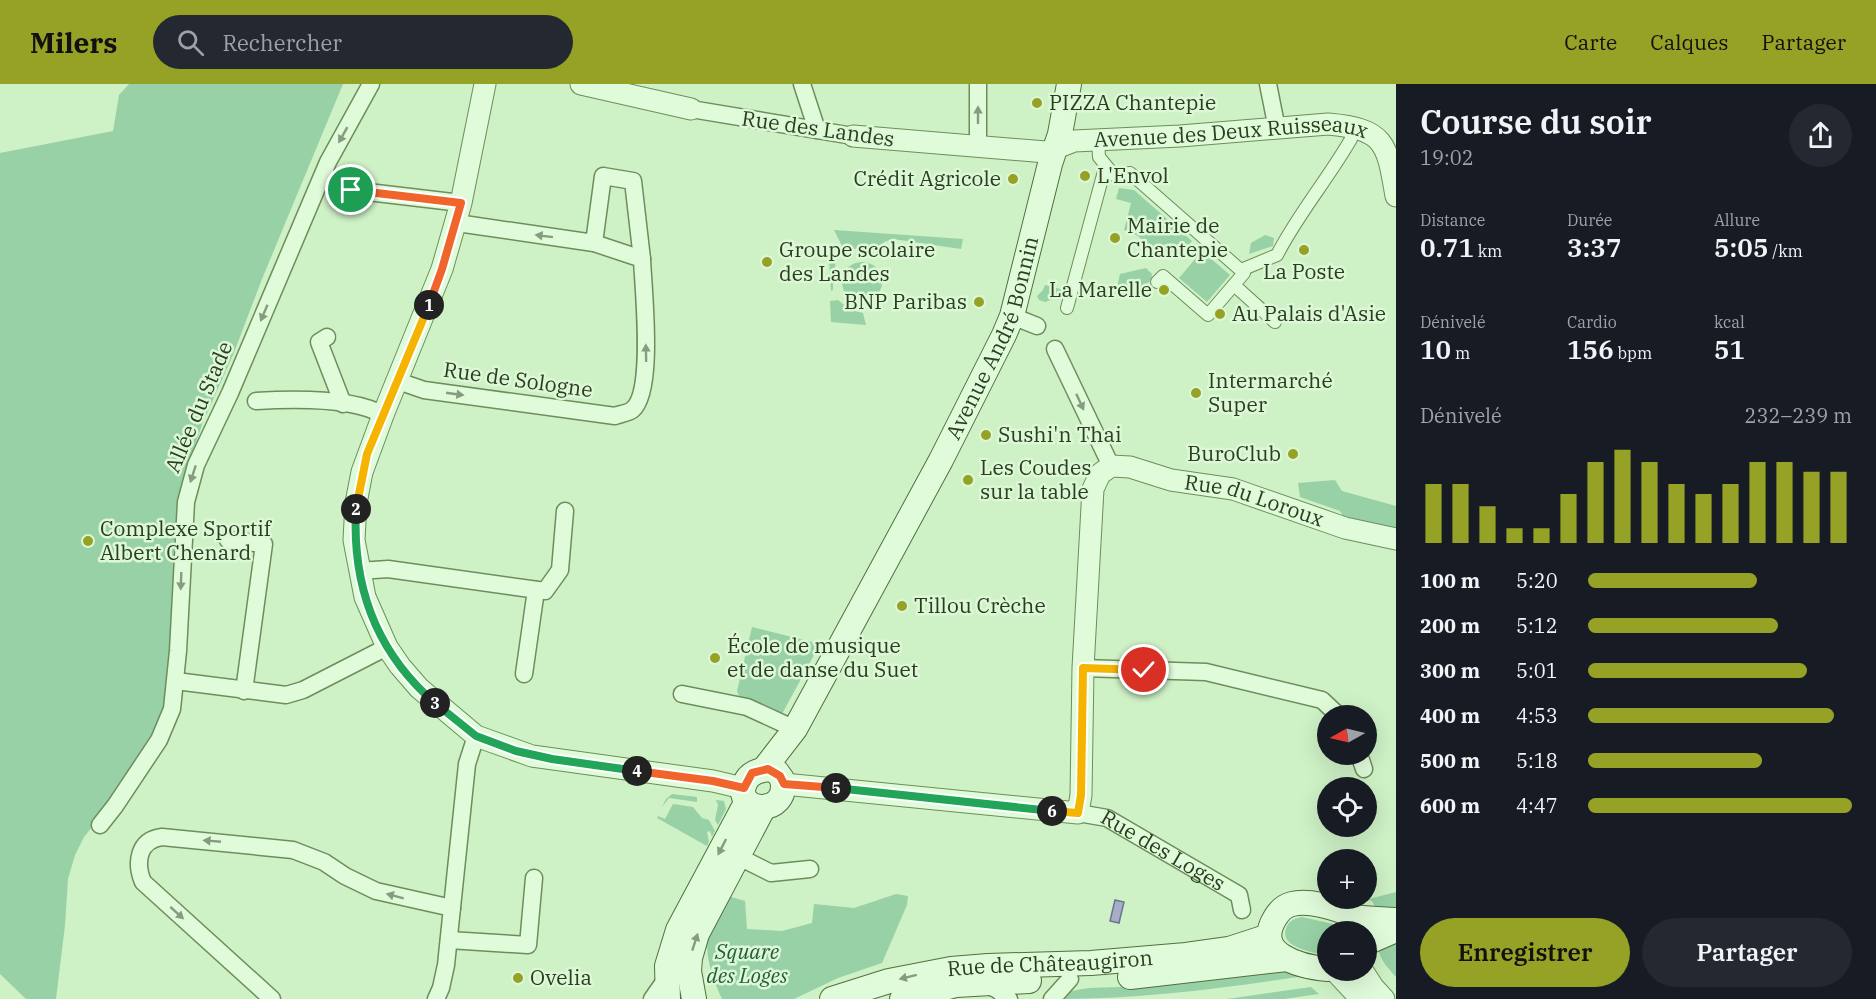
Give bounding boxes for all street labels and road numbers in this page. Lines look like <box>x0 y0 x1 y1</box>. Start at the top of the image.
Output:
street label: Rue des Landes <box>740 103 896 153</box>
street label: Avenue des Deux Ruisseaux <box>1093 109 1372 153</box>
street label: Avenue André Bonnin <box>939 233 1044 444</box>
street label: Allée du Stade <box>158 337 238 477</box>
street label: Rue de Sologne <box>442 355 595 403</box>
street label: Rue du Loroux <box>1183 467 1328 533</box>
street label: Rue des Loges <box>1096 802 1231 897</box>
street label: Rue de Châteaugiron <box>946 943 1154 982</box>

